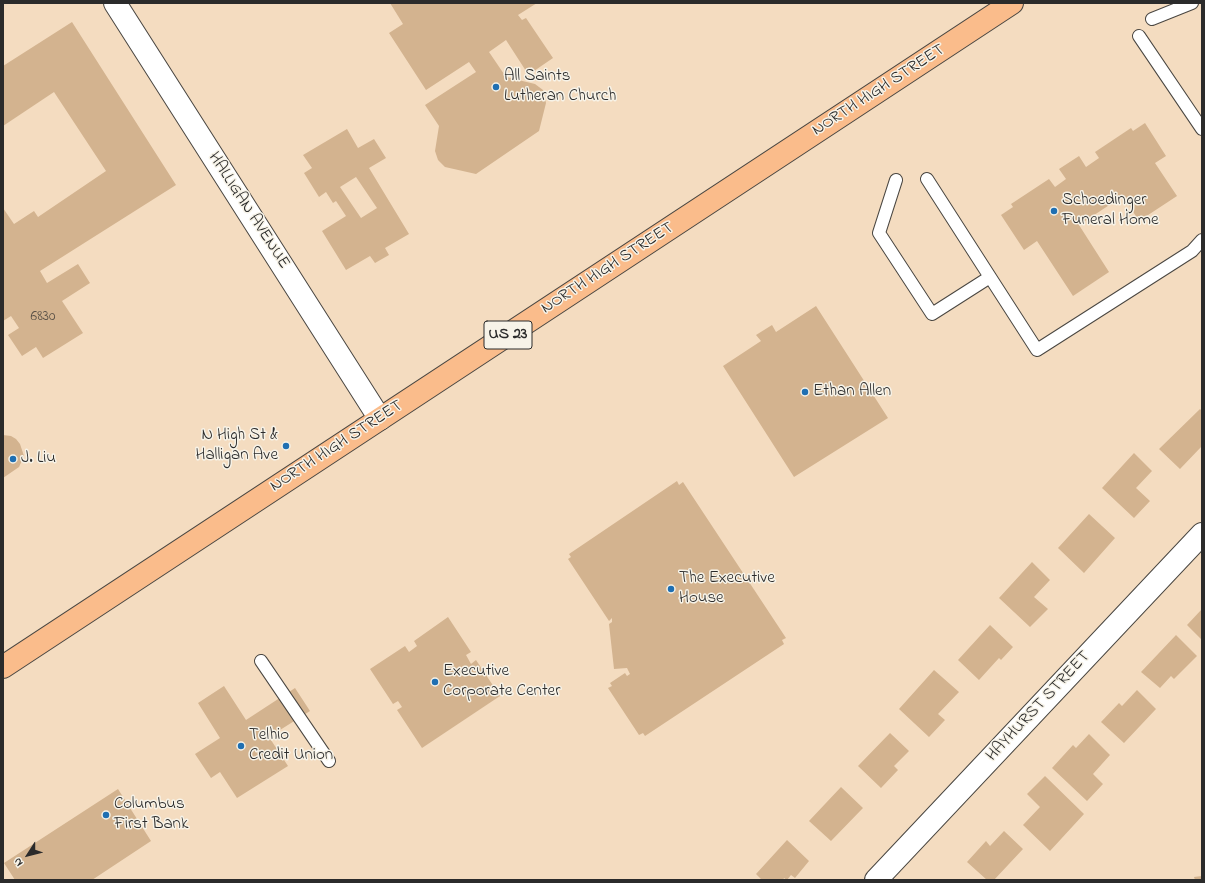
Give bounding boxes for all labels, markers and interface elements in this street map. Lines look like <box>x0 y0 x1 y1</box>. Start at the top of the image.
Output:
street label: NORTH HIGH STREET <box>809 41 949 141</box>
place label: All Saints Lutheran Church <box>504 67 616 107</box>
marker: All Saints Lutheran Church <box>491 82 501 92</box>
street label: HALLIGAN AVENUE <box>203 149 293 273</box>
place label: Schoedinger Funeral Home <box>1062 191 1159 231</box>
marker: Schoedinger Funeral Home <box>1049 206 1059 216</box>
street label: NORTH HIGH STREET <box>538 219 678 319</box>
house number: 6830 <box>31 309 55 327</box>
road number: US 23 <box>484 321 532 349</box>
place label: Ethan Allen <box>813 382 891 402</box>
marker: Ethan Allen <box>800 387 810 397</box>
street label: NORTH HIGH STREET <box>267 397 407 497</box>
place label: N High St & Halligan Ave <box>196 426 278 466</box>
marker: N High St & Halligan Ave <box>281 441 291 451</box>
place label: J. Liu <box>21 449 56 469</box>
marker: J. Liu <box>8 454 18 464</box>
place label: The Executive House <box>679 569 775 609</box>
marker: The Executive House <box>666 584 676 594</box>
street label: HAYHURST STREET <box>983 648 1095 766</box>
place label: Executive Corporate Center <box>443 662 560 702</box>
marker: Executive Corporate Center <box>430 677 440 687</box>
place label: Telhio Credit Union <box>249 726 333 766</box>
marker: Telhio Credit Union <box>236 741 246 751</box>
place label: Columbus First Bank <box>114 795 188 835</box>
marker: Columbus First Bank <box>101 810 111 820</box>
north arrow <box>8 835 48 875</box>
text: N <box>10 854 27 870</box>

